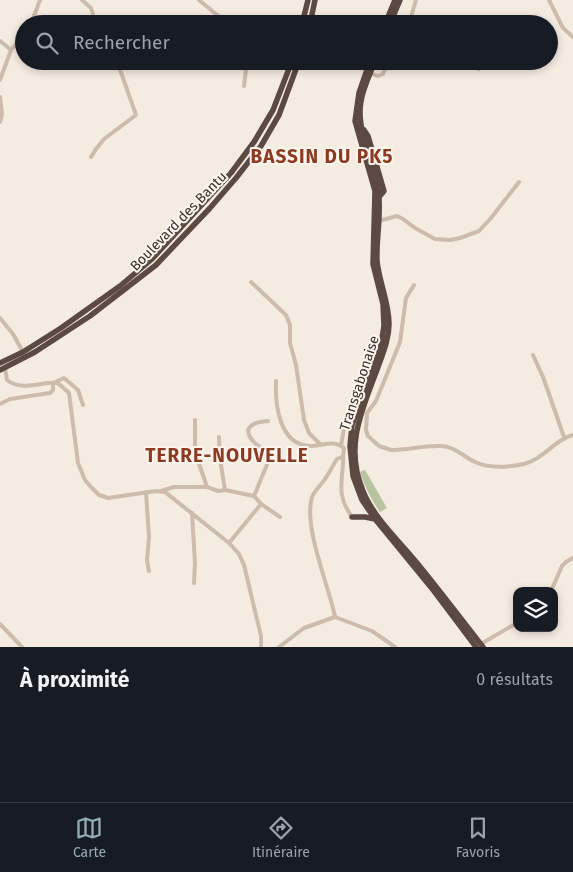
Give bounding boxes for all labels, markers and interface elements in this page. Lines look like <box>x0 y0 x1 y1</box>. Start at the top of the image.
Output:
search box <box>15 15 558 70</box>
icon: search <box>33 29 61 57</box>
text: Rechercher <box>73 31 170 54</box>
district label: BASSIN DU PK5 <box>251 145 393 168</box>
street label: Boulevard des Bantu <box>127 168 230 275</box>
street label: Transgabonaise <box>336 333 383 433</box>
district label: TERRE-NOUVELLE <box>145 444 309 467</box>
map controls <box>513 587 558 632</box>
button: layers <box>513 587 558 632</box>
text: À proximité <box>20 667 129 693</box>
text: 0 résultats <box>476 670 553 689</box>
tab: Carte <box>73 814 106 861</box>
tab: Itinéraire <box>252 814 310 861</box>
tab: Favoris <box>456 814 500 861</box>

